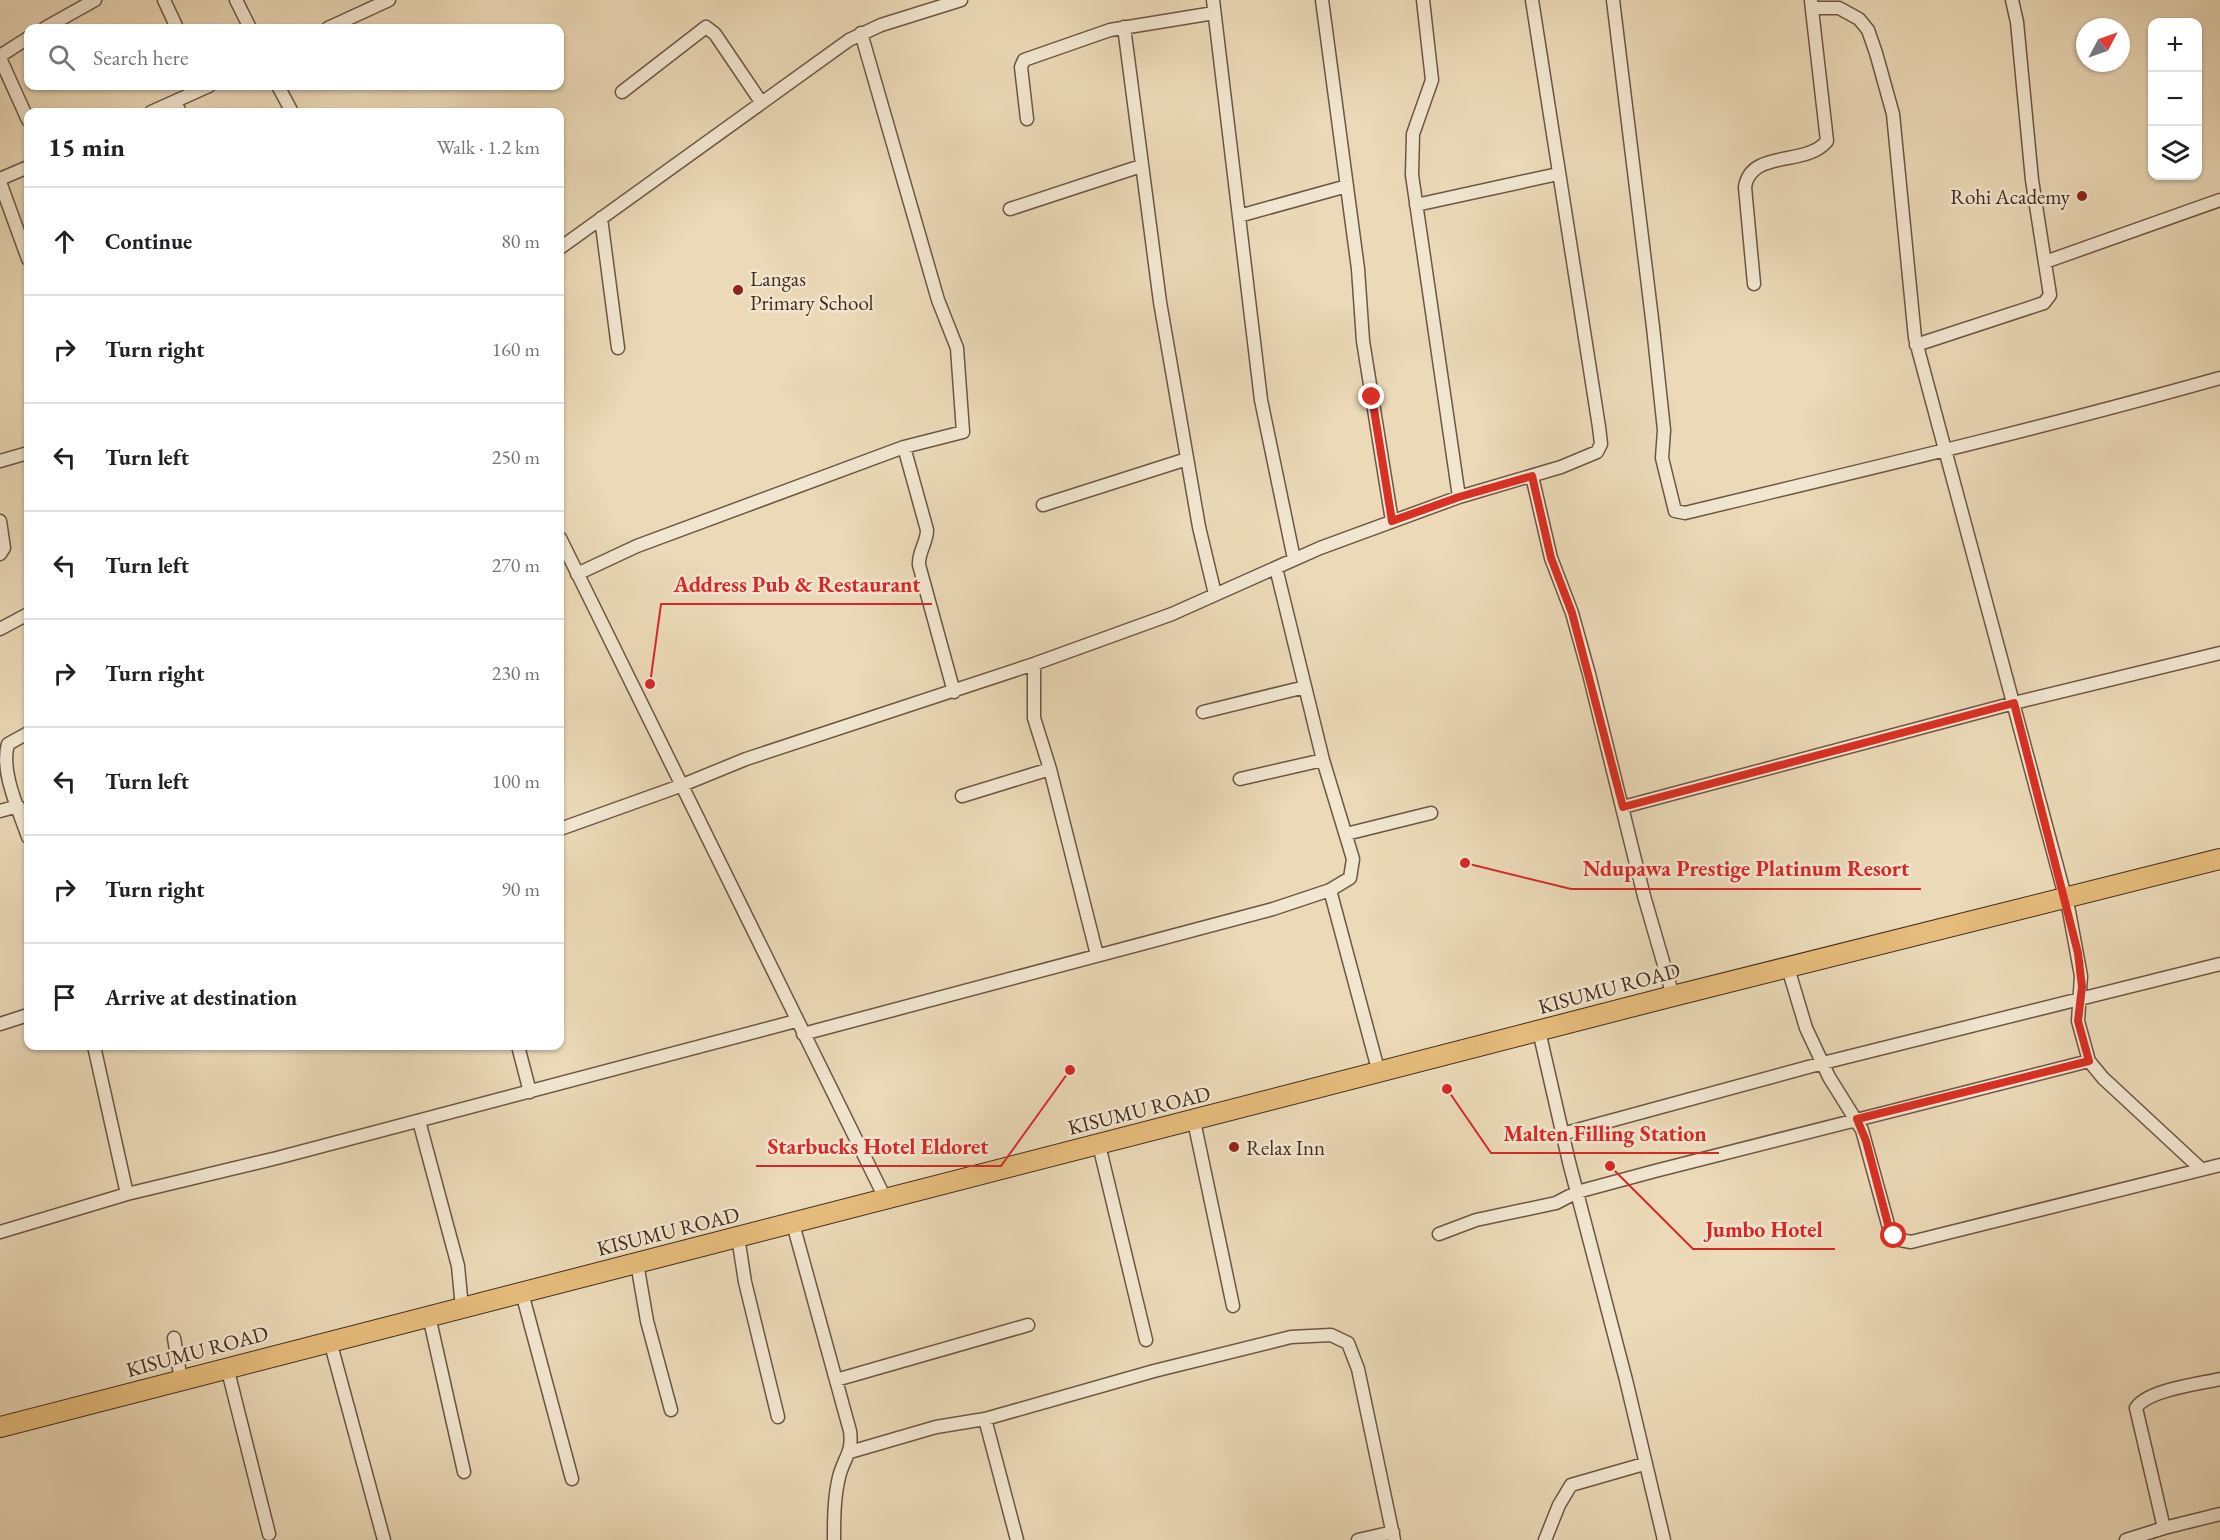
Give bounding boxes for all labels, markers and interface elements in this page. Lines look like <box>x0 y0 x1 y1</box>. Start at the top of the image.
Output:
north arrow <box>2076 18 2130 72</box>
map controls <box>2148 18 2202 180</box>
button: + <box>2148 18 2202 72</box>
search box <box>24 24 564 90</box>
icon: search <box>45 41 78 74</box>
text: Search here <box>93 43 188 72</box>
button: − <box>2148 72 2202 126</box>
button: layers <box>2148 126 2202 180</box>
text: 15 min <box>48 130 125 164</box>
text: Walk · 1.2 km <box>437 134 540 160</box>
place label: Rohi Academy <box>1950 183 2071 210</box>
marker: Rohi Academy <box>2075 189 2089 203</box>
icon: ahead <box>48 225 81 258</box>
text: Continue <box>105 227 192 256</box>
text: 80 m <box>501 228 540 254</box>
place label: Langas Primary School <box>750 265 874 316</box>
marker: Langas Primary School <box>731 283 745 297</box>
icon: right <box>48 333 81 366</box>
text: Turn right <box>105 335 204 364</box>
text: 160 m <box>492 336 540 362</box>
route end <box>1358 383 1384 409</box>
icon: left <box>48 441 81 474</box>
text: Turn left <box>105 443 189 472</box>
text: 250 m <box>492 444 540 470</box>
icon: left <box>48 549 81 582</box>
text: Turn left <box>105 551 189 580</box>
text: 270 m <box>492 552 540 578</box>
callout: Address Pub & Restaurant <box>661 564 932 604</box>
text: Address Pub & Restaurant <box>673 570 921 599</box>
icon: right <box>48 657 81 690</box>
text: Turn right <box>105 659 204 688</box>
text: 230 m <box>492 660 540 686</box>
icon: left <box>48 765 81 798</box>
text: Turn left <box>105 767 189 796</box>
text: 100 m <box>492 768 540 794</box>
callout: Ndupawa Prestige Platinum Resort <box>1571 849 1921 889</box>
text: Ndupawa Prestige Platinum Resort <box>1583 854 1910 883</box>
icon: right <box>48 873 81 906</box>
text: Turn right <box>105 875 204 904</box>
text: 90 m <box>501 876 540 902</box>
street label: KISUMU ROAD <box>1535 956 1683 1020</box>
icon: arrive <box>48 981 81 1014</box>
text: Arrive at destination <box>105 983 297 1012</box>
street label: KISUMU ROAD <box>1065 1079 1213 1141</box>
callout: Malten Filling Station <box>1491 1113 1719 1153</box>
text: Malten Filling Station <box>1503 1119 1707 1148</box>
callout: Starbucks Hotel Eldoret <box>756 1126 1001 1166</box>
text: Starbucks Hotel Eldoret <box>767 1132 989 1161</box>
place label: Relax Inn <box>1246 1134 1325 1161</box>
marker: Relax Inn <box>1227 1140 1241 1154</box>
street label: KISUMU ROAD <box>594 1200 742 1262</box>
callout: Jumbo Hotel <box>1693 1209 1835 1249</box>
text: Jumbo Hotel <box>1703 1215 1823 1244</box>
route start <box>1880 1222 1906 1248</box>
street label: KISUMU ROAD <box>123 1319 271 1383</box>

